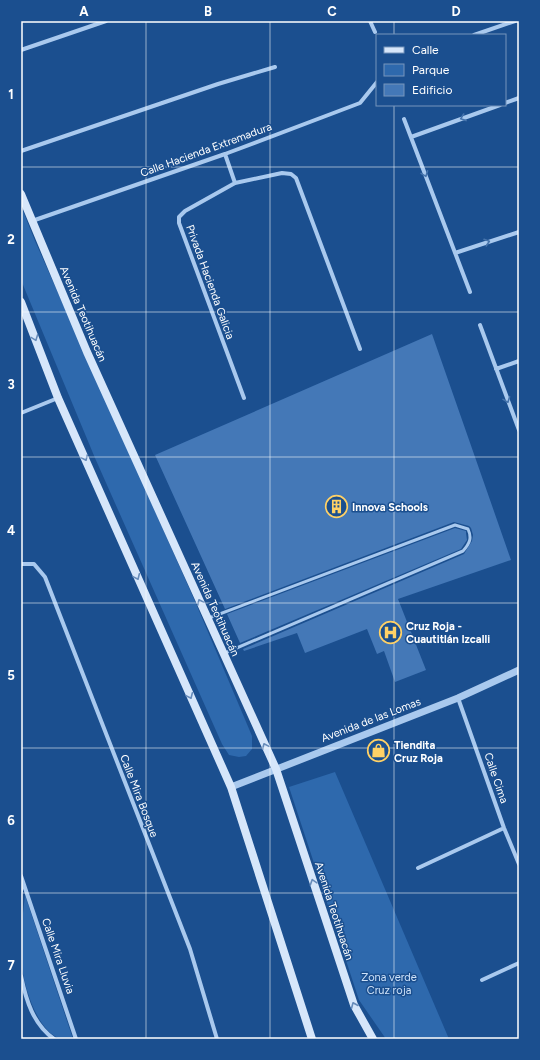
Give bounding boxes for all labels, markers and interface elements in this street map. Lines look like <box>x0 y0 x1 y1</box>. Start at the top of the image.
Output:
text: A <box>79 4 89 19</box>
text: B <box>204 4 212 19</box>
text: C <box>327 4 337 19</box>
text: D <box>451 4 461 19</box>
legend <box>376 34 506 106</box>
text: Calle <box>412 43 439 57</box>
text: Parque <box>412 63 450 77</box>
text: Edificio <box>412 83 452 97</box>
text: 1 <box>8 87 14 102</box>
one-way arrow <box>460 114 467 122</box>
street label: Calle Hacienda Extremadura <box>139 120 273 180</box>
one-way arrow <box>420 170 429 177</box>
street label: Privada Hacienda Galicia <box>183 223 237 341</box>
text: 2 <box>7 232 15 247</box>
one-way arrow <box>483 238 490 247</box>
street label: Avenida Teotihuacán <box>57 264 109 364</box>
one-way arrow <box>30 335 38 342</box>
text: 3 <box>7 377 15 392</box>
one-way arrow <box>503 396 511 403</box>
one-way arrow <box>80 455 88 462</box>
building icon: Innova Schools <box>323 494 349 520</box>
place label: Innova Schools <box>352 501 428 514</box>
text: 4 <box>7 523 15 538</box>
street label: Avenida Teotihuacán <box>188 560 242 658</box>
one-way arrow <box>133 574 141 581</box>
one-way arrow <box>197 599 205 607</box>
hospital icon: Cruz Roja - Cuautitlán Izcalli <box>377 619 403 645</box>
place label: Cruz Roja - Cuautitlán Izcalli <box>406 620 490 646</box>
text: 5 <box>7 668 15 683</box>
one-way arrow <box>185 692 193 699</box>
street label: Avenida de las Lomas <box>319 695 423 745</box>
shop icon: Tiendita Cruz Roja <box>366 738 392 764</box>
place label: Tiendita Cruz Roja <box>394 739 443 765</box>
one-way arrow <box>262 743 270 750</box>
street label: Calle Cima <box>481 751 511 805</box>
street label: Calle Mira Bosque <box>117 753 161 839</box>
text: 6 <box>7 813 15 828</box>
street label: Avenida Teotihuacán <box>312 860 356 962</box>
one-way arrow <box>309 879 318 886</box>
street label: Calle Mira Lluvia <box>39 916 77 996</box>
text: 7 <box>7 958 15 973</box>
park label: Zona verde Cruz roja <box>361 971 417 997</box>
one-way arrow <box>351 1002 359 1009</box>

